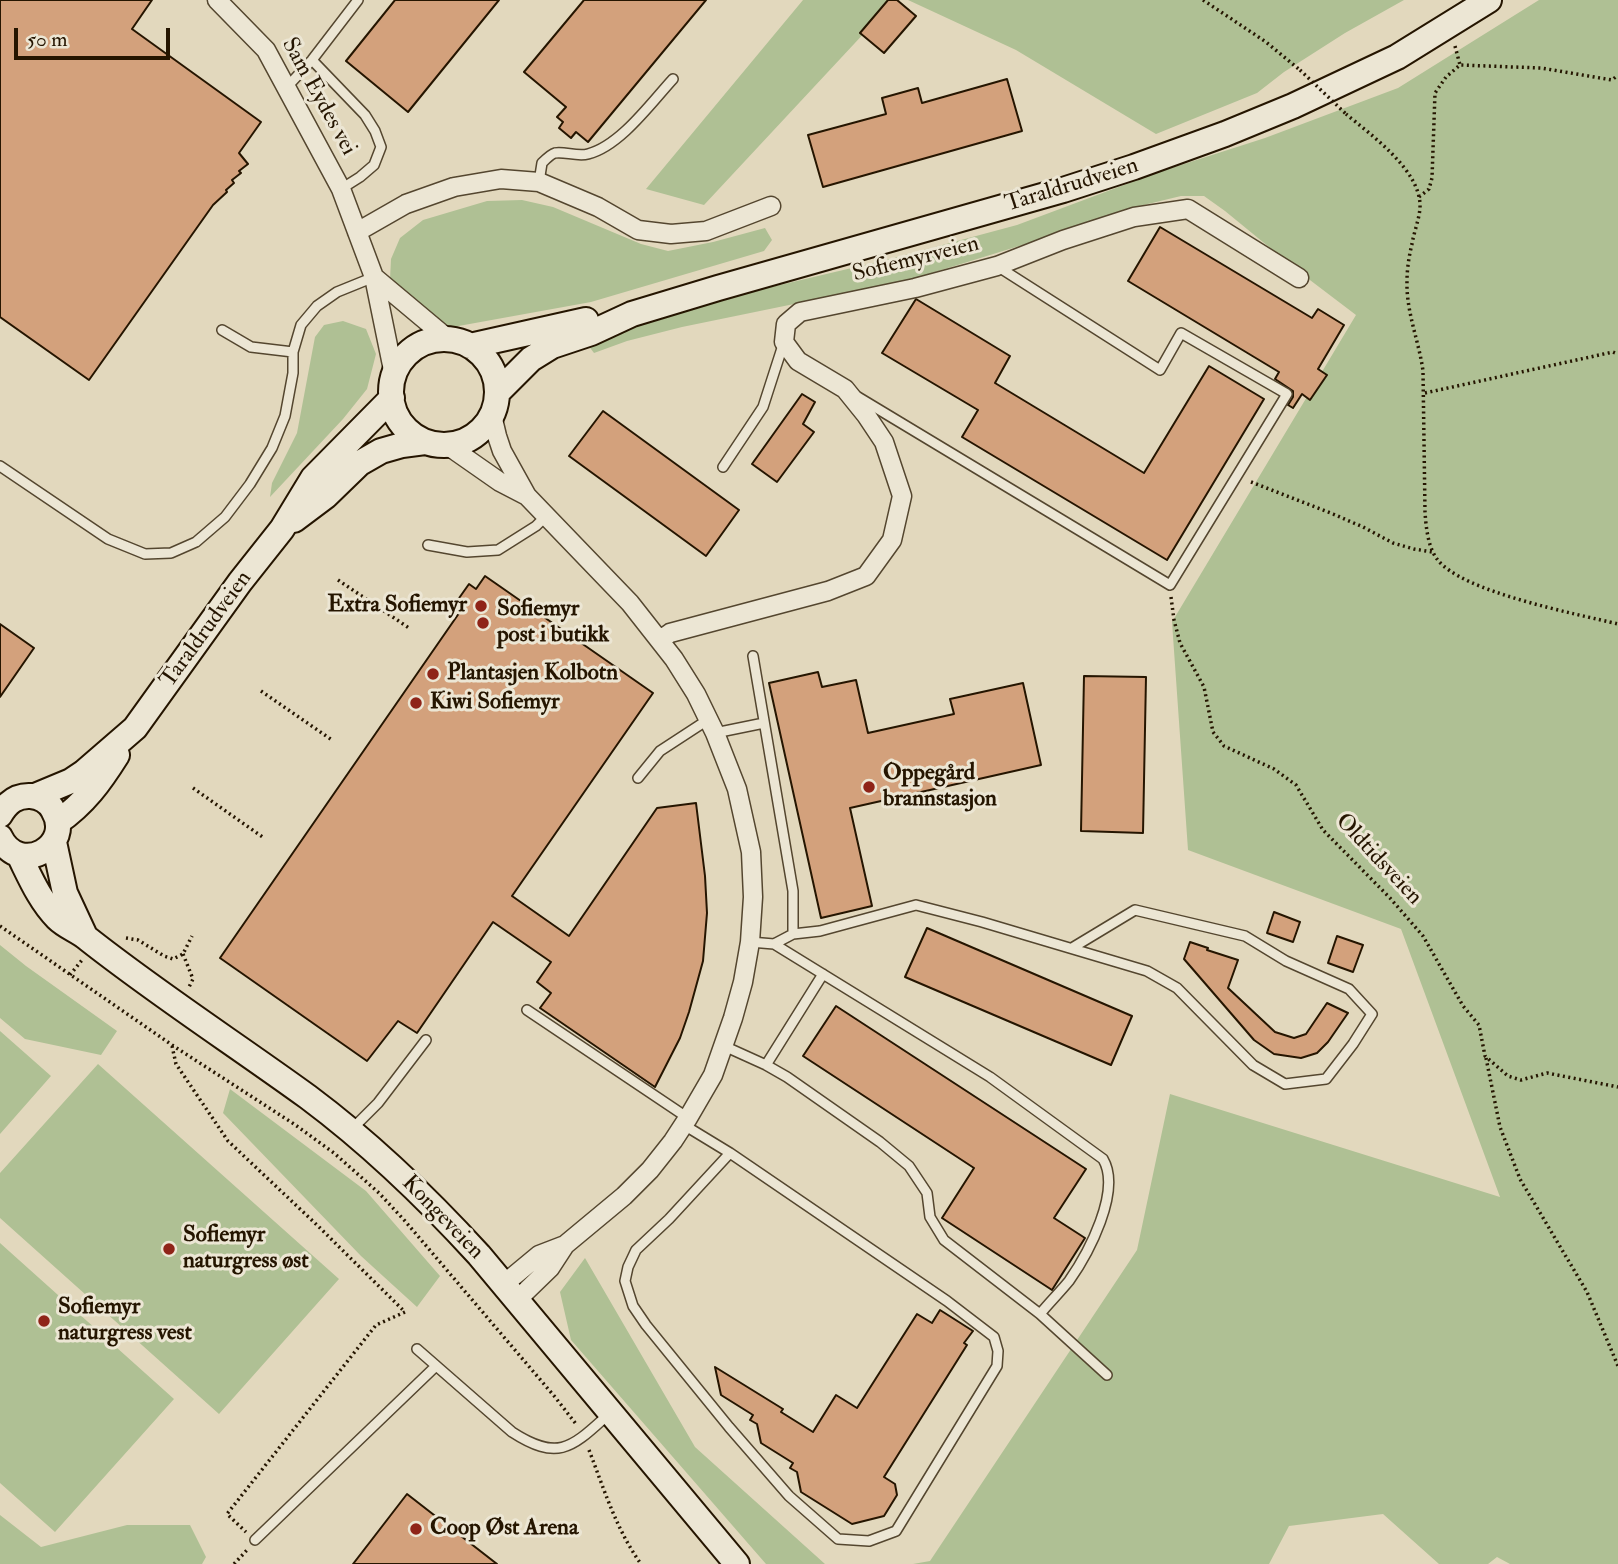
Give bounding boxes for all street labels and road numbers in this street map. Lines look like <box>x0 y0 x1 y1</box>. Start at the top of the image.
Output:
street label: Sam Eydes vei <box>274 33 362 161</box>
street label: Taraldrudveien <box>1002 153 1142 219</box>
street label: Sofiemyrveien <box>850 231 982 289</box>
street label: Taraldrudveien <box>155 566 259 694</box>
street label: Oldtidsveien <box>1329 808 1427 912</box>
street label: Kongeveien <box>395 1170 489 1266</box>

